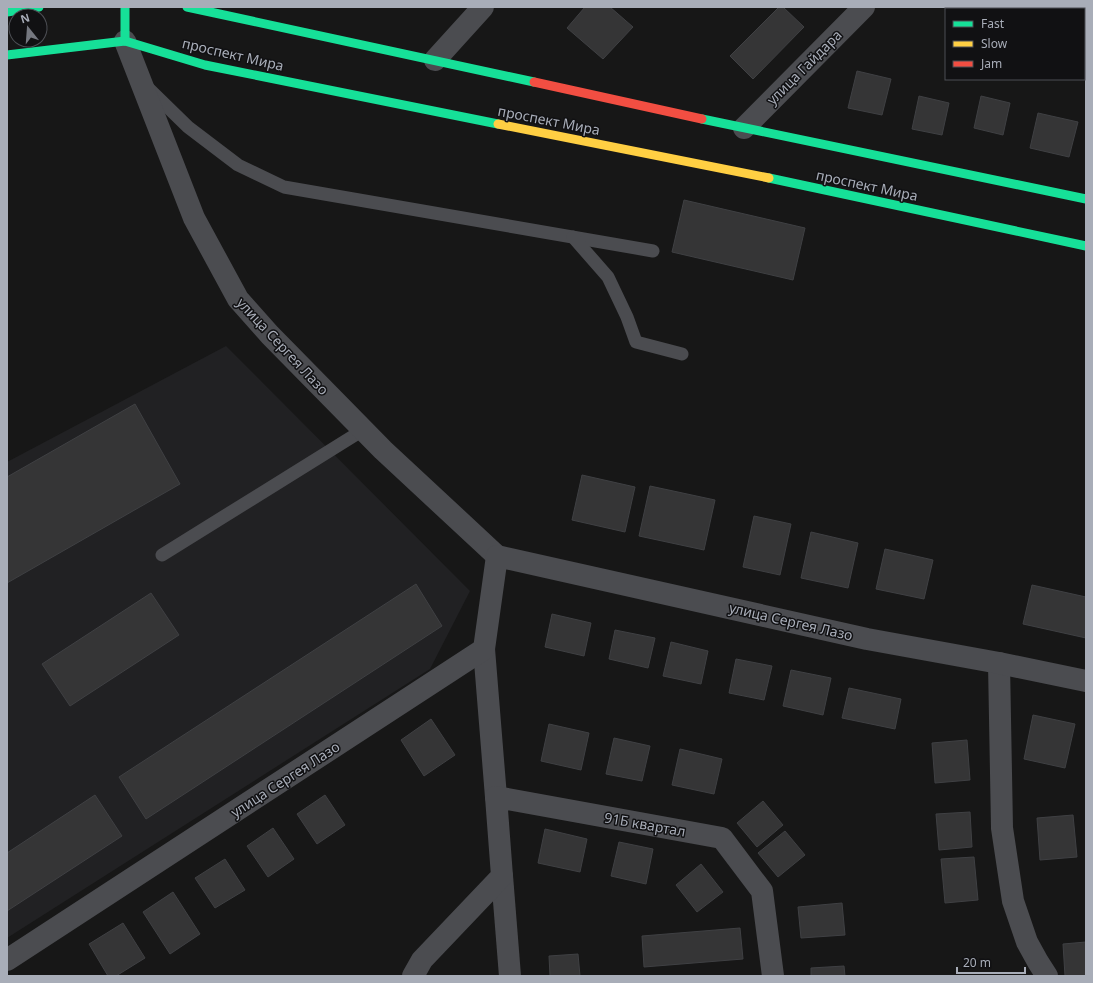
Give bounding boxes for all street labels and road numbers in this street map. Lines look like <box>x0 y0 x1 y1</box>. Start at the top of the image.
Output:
street label: улица Гайдара <box>762 25 846 109</box>
street label: проспект Мира <box>180 33 286 75</box>
street label: проспект Мира <box>496 101 602 139</box>
street label: проспект Мира <box>814 165 920 205</box>
street label: улица Сергея Лазо <box>233 293 333 399</box>
street label: улица Сергея Лазо <box>727 598 855 644</box>
street label: улица Сергея Лазо <box>227 737 343 821</box>
street label: 91Б квартал <box>603 808 687 840</box>

